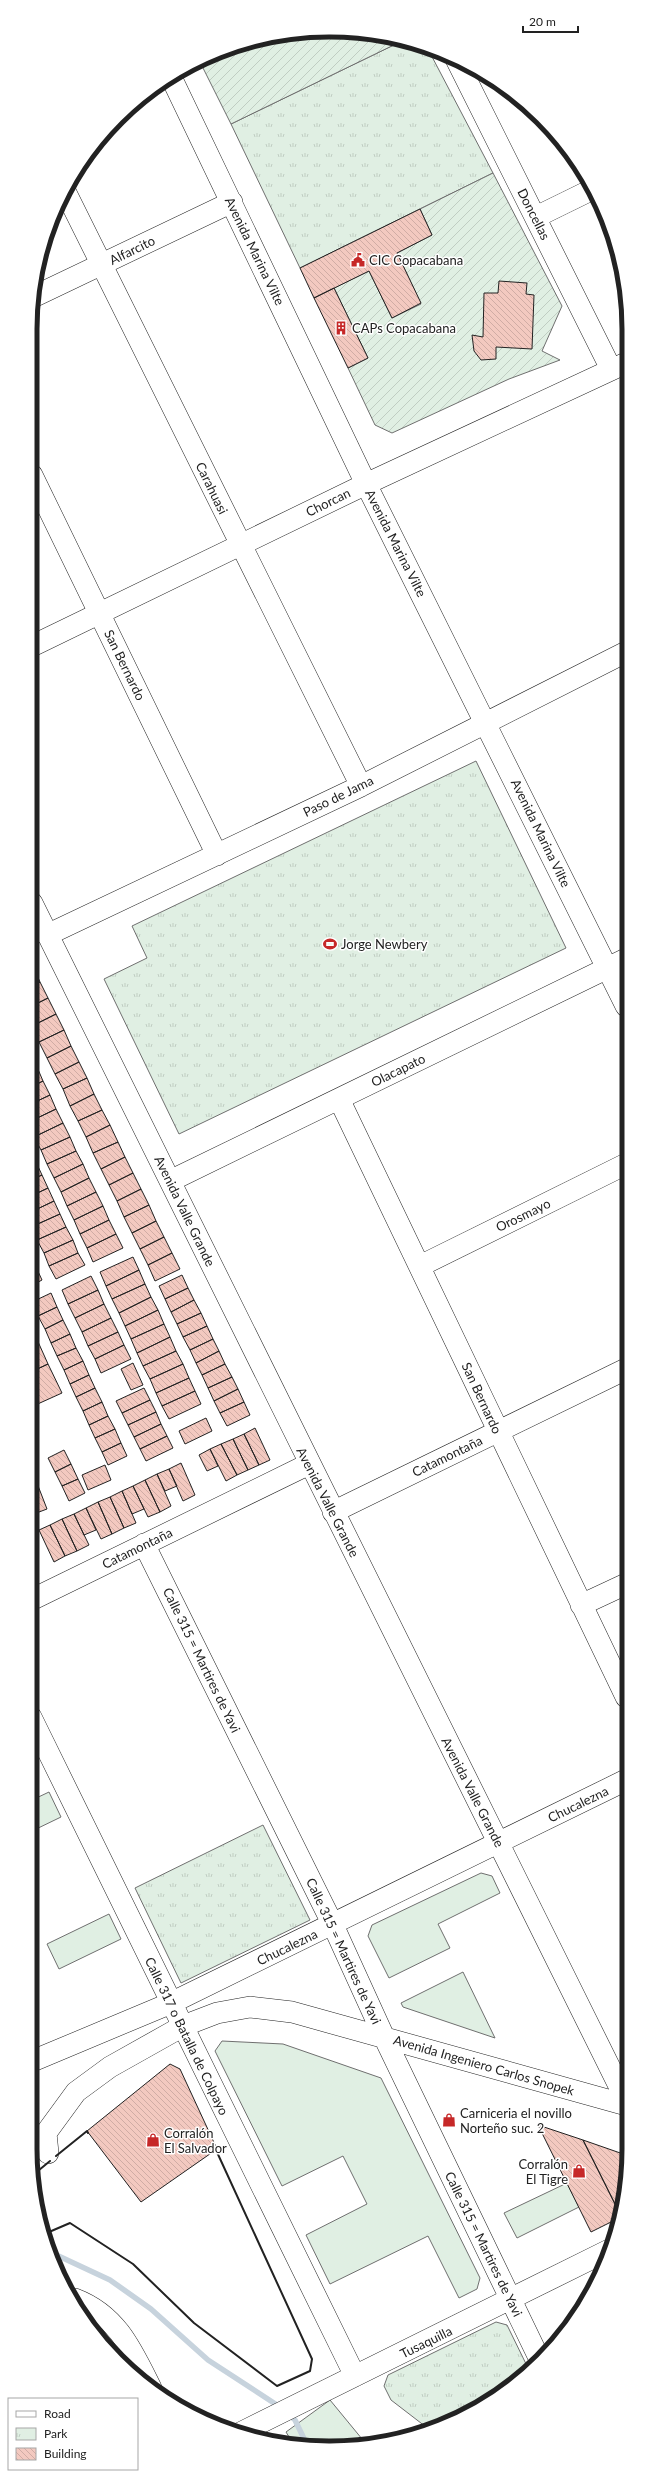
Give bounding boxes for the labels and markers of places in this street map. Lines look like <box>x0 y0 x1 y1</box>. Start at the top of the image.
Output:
public building icon: CIC Copacabana <box>350 252 366 268</box>
place label: CIC Copacabana <box>369 252 463 268</box>
building icon: CAPs Copacabana <box>333 320 349 336</box>
place label: CAPs Copacabana <box>352 320 456 336</box>
sports icon: Jorge Newbery <box>322 936 338 952</box>
place label: Jorge Newbery <box>341 936 428 952</box>
place label: Carniceria el novillo Norteño suc. 2 <box>460 2105 572 2136</box>
shop icon: Carniceria el novillo Norteño suc. 2 <box>441 2112 457 2128</box>
place label: Corralón El Salvador <box>164 2125 227 2156</box>
shop icon: Corralón El Salvador <box>145 2132 161 2148</box>
place label: Corralón El Tigre <box>519 2156 568 2187</box>
shop icon: Corralón El Tigre <box>571 2163 587 2179</box>

